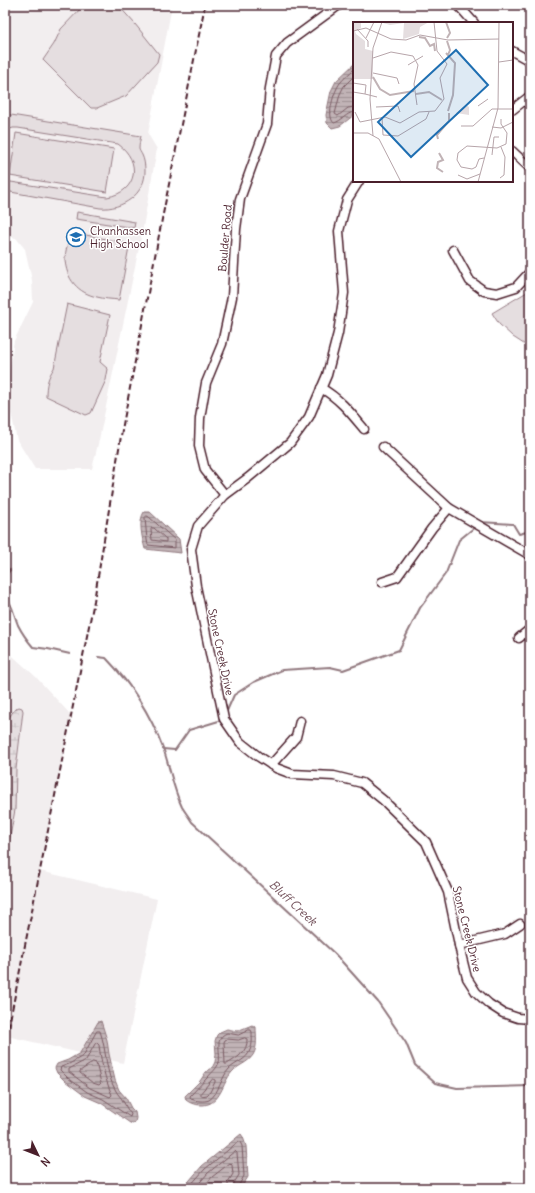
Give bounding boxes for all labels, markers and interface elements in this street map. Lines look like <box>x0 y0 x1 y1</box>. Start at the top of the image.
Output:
inset map <box>353 22 513 182</box>
street label: Boulder Road <box>215 203 235 272</box>
place label: Chanhassen High School <box>90 224 151 251</box>
school or university icon: Chanhassen High School <box>65 226 87 248</box>
street label: Stone Creek Drive <box>205 607 237 697</box>
water label: Bluff Creek <box>266 877 321 929</box>
street label: Stone Creek Drive <box>450 885 484 974</box>
north arrow <box>18 1135 58 1175</box>
text: N <box>38 1154 53 1169</box>

